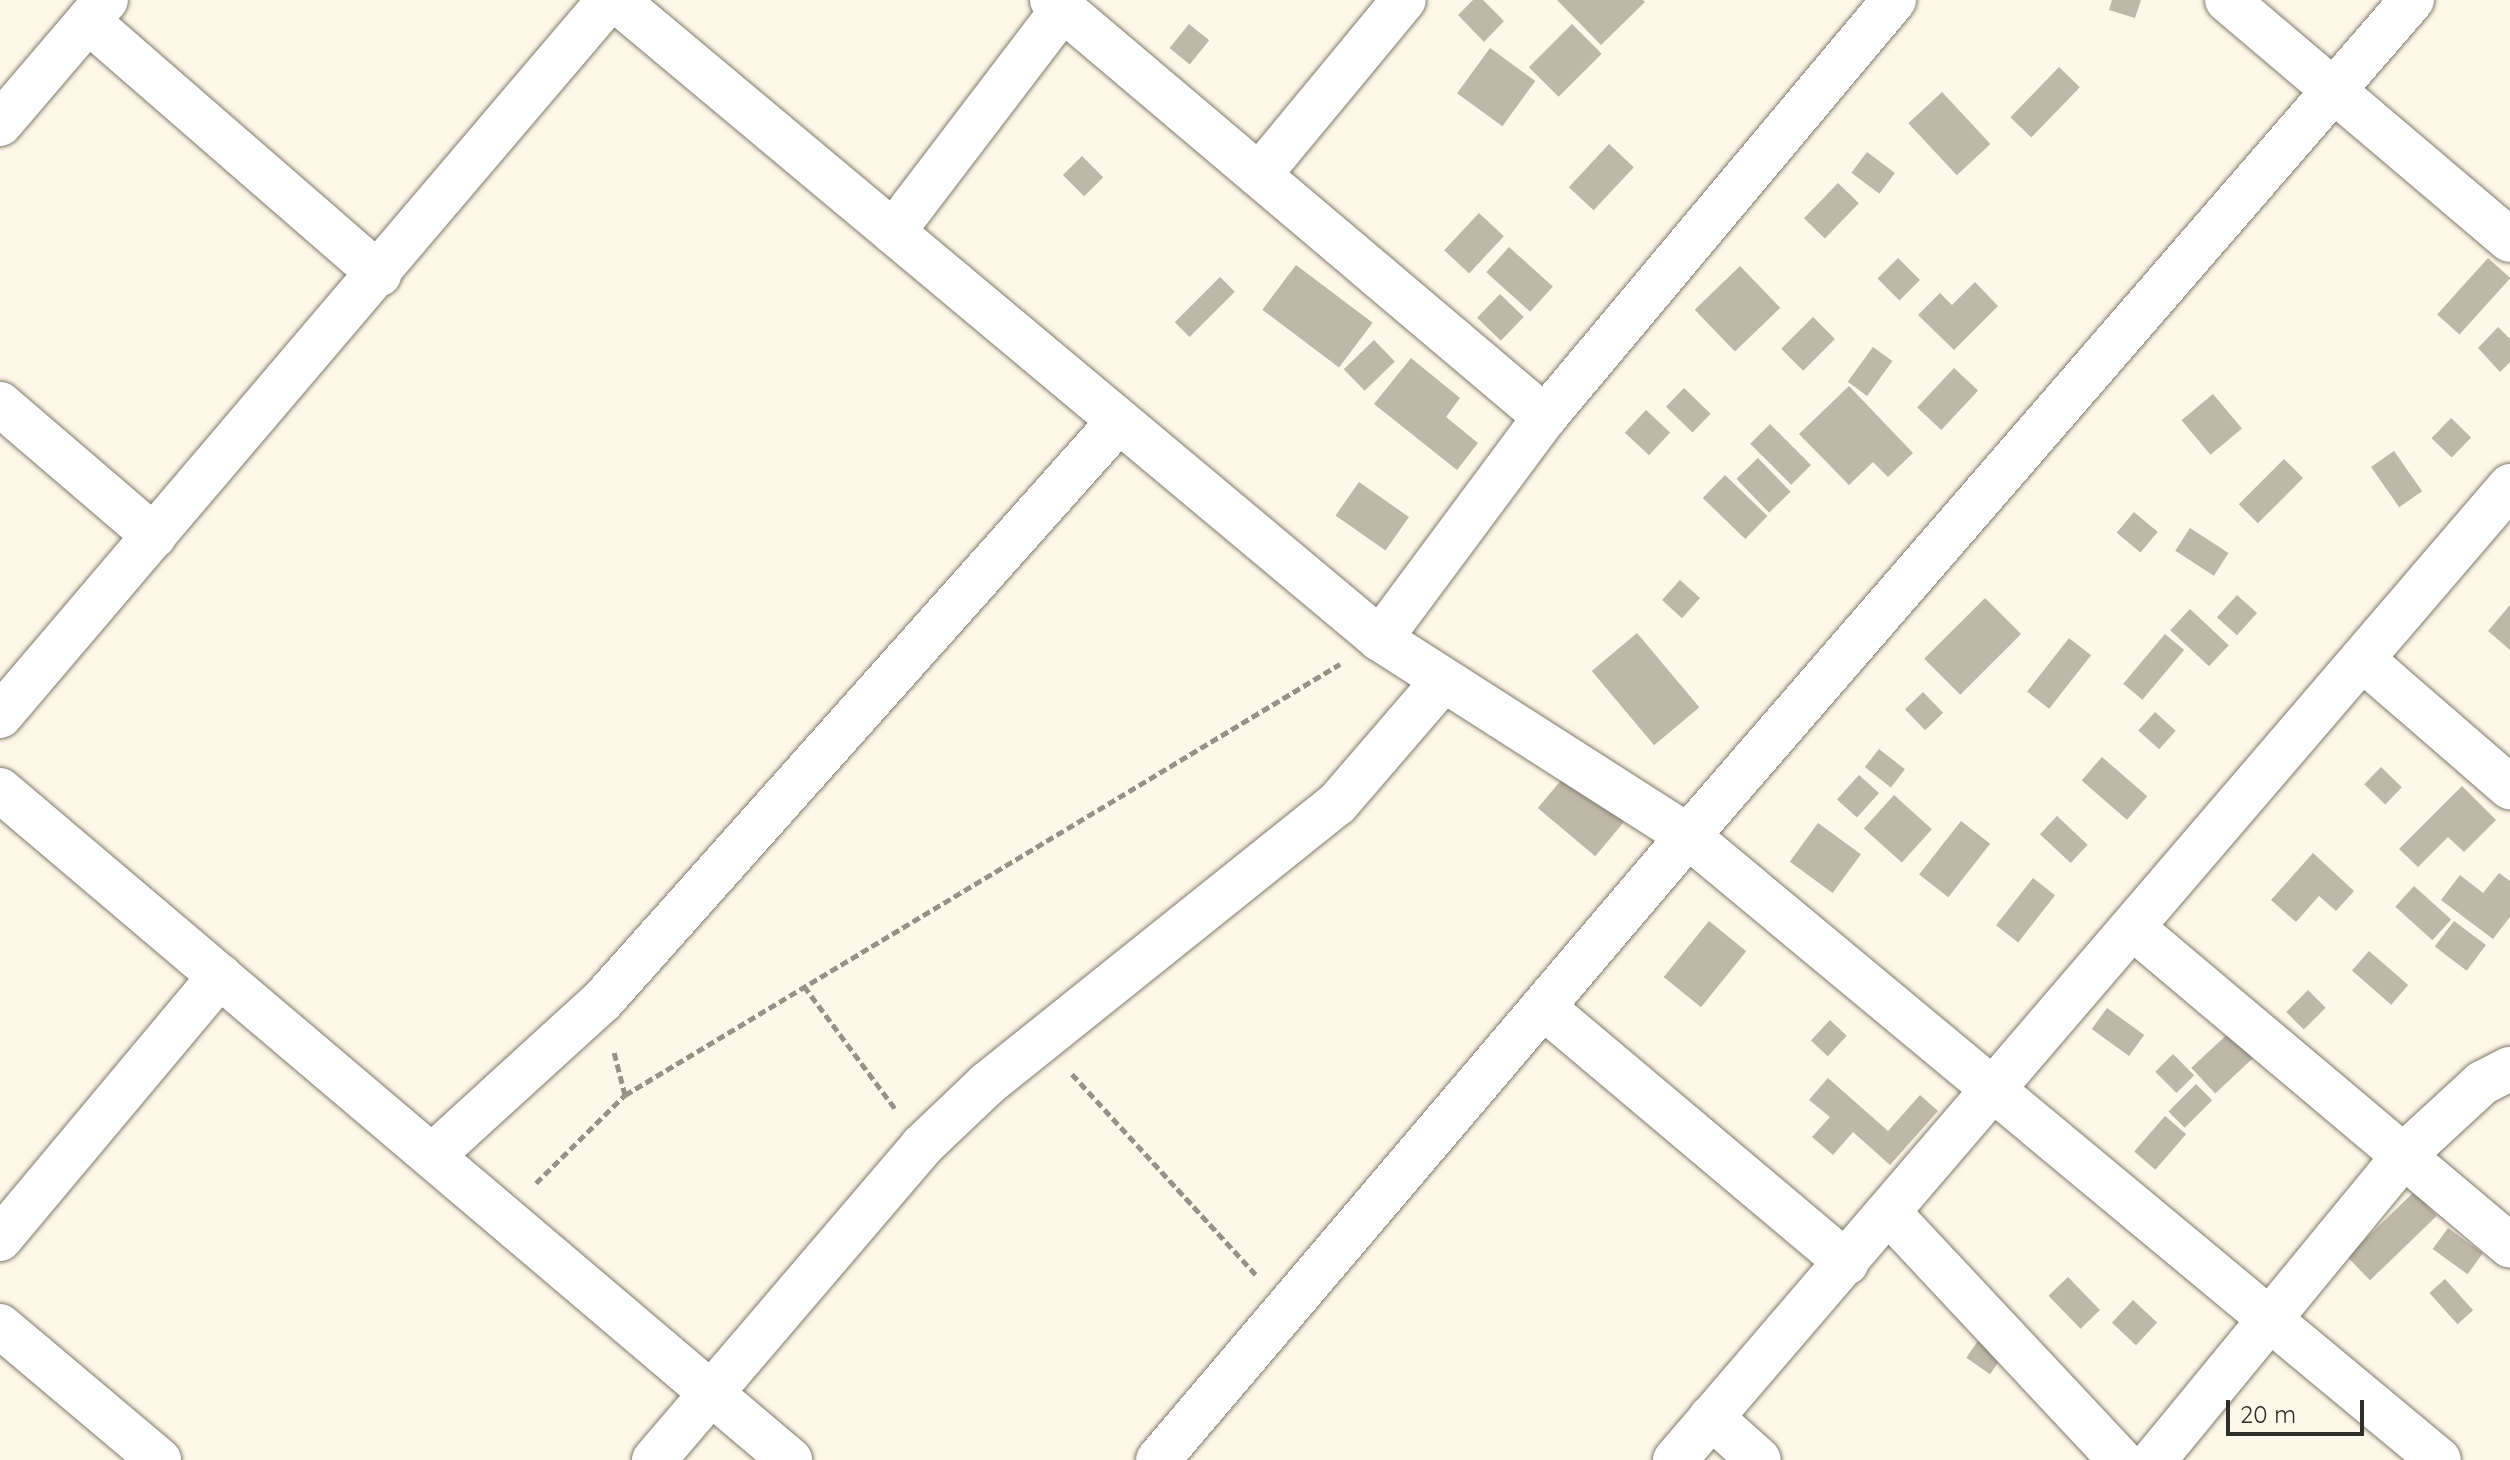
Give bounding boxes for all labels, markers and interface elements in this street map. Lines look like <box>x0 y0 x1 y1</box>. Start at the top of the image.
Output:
scale bar <box>2230 1384 2368 1434</box>
text: 20 m <box>2240 1399 2296 1429</box>

